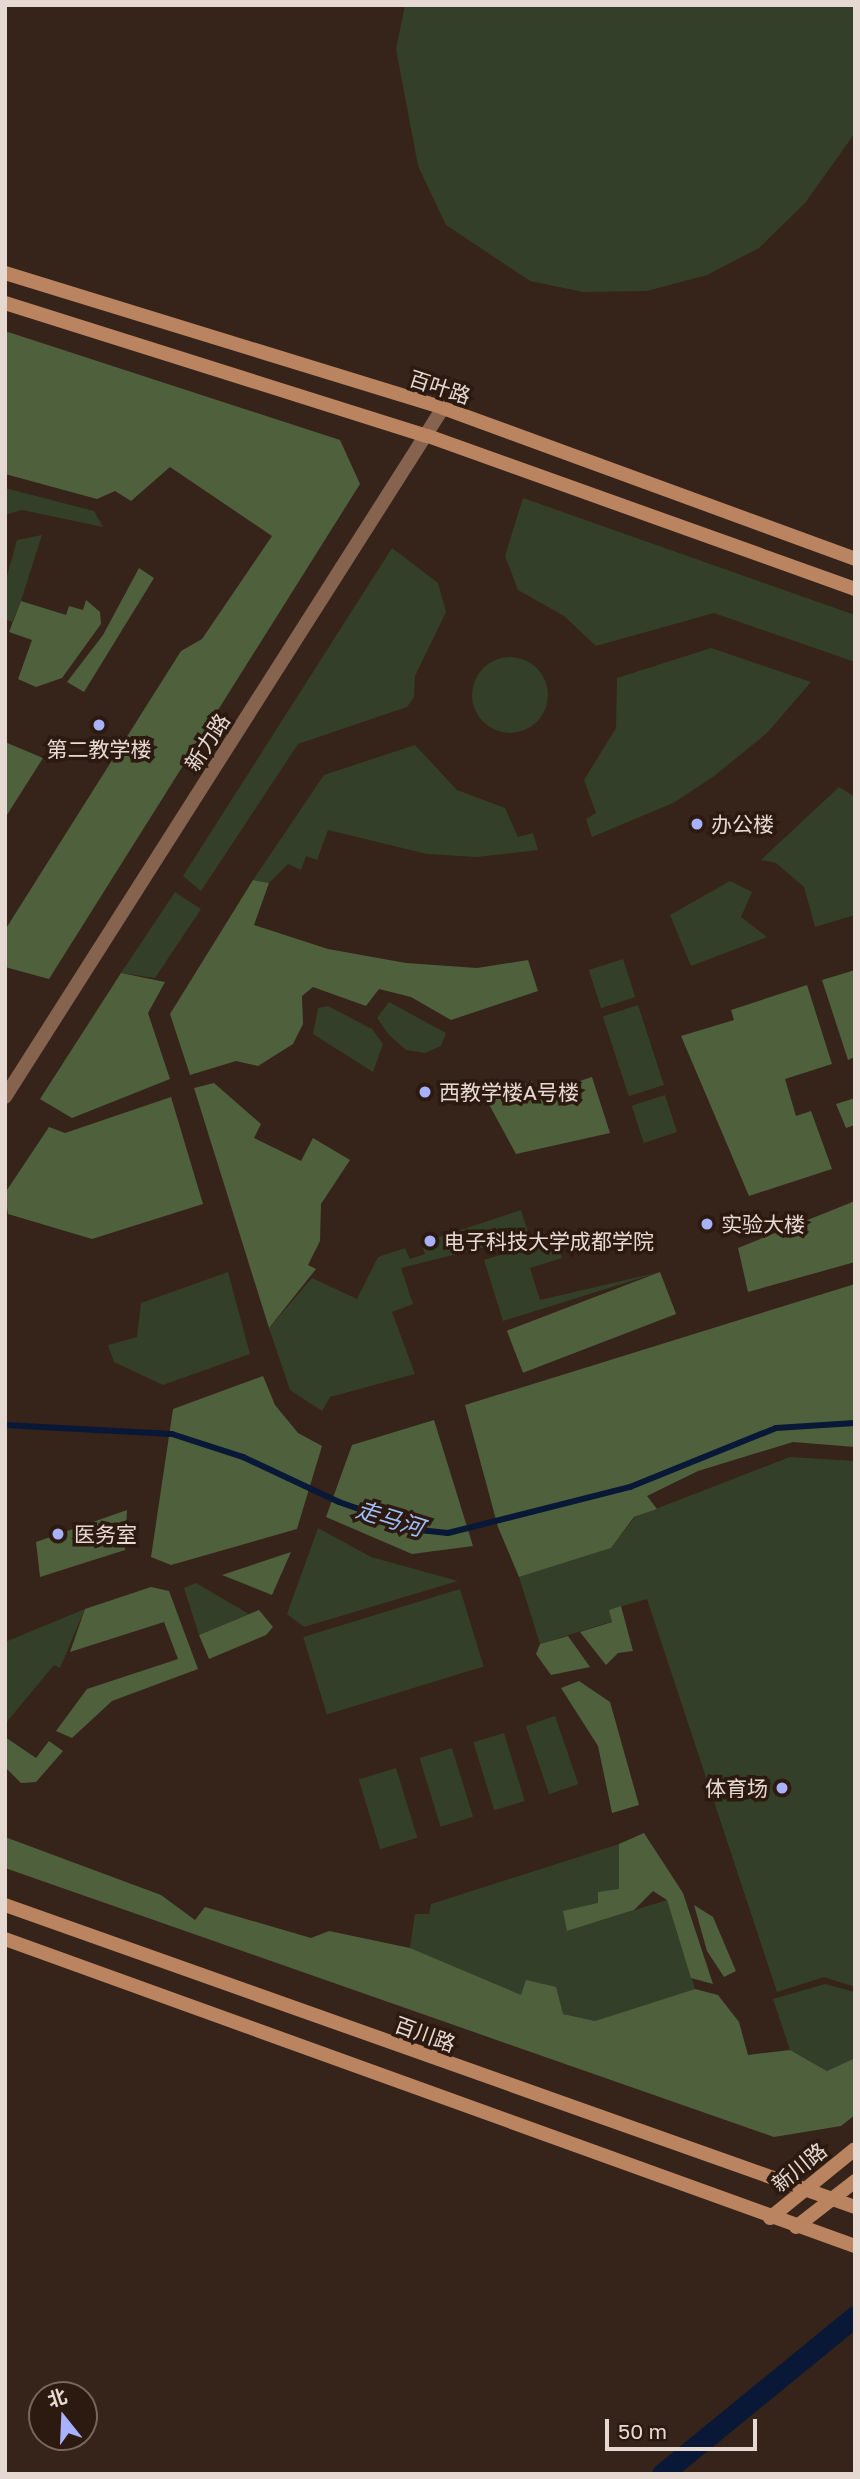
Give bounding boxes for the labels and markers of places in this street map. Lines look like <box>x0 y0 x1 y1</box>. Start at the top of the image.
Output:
marker: 第二教学楼 <box>91 717 107 733</box>
place label: 第二教学楼 <box>47 736 151 762</box>
place label: 办公楼 <box>711 811 774 837</box>
marker: 办公楼 <box>689 816 705 832</box>
place label: 西教学楼A号楼 <box>439 1079 579 1105</box>
marker: 西教学楼A号楼 <box>417 1084 433 1100</box>
place label: 实验大楼 <box>721 1211 805 1237</box>
marker: 实验大楼 <box>699 1216 715 1232</box>
place label: 电子科技大学成都学院 <box>444 1228 654 1254</box>
marker: 电子科技大学成都学院 <box>422 1233 438 1249</box>
place label: 医务室 <box>74 1521 137 1547</box>
marker: 医务室 <box>48 1524 68 1544</box>
place label: 体育场 <box>705 1775 768 1801</box>
marker: 体育场 <box>774 1780 790 1796</box>

